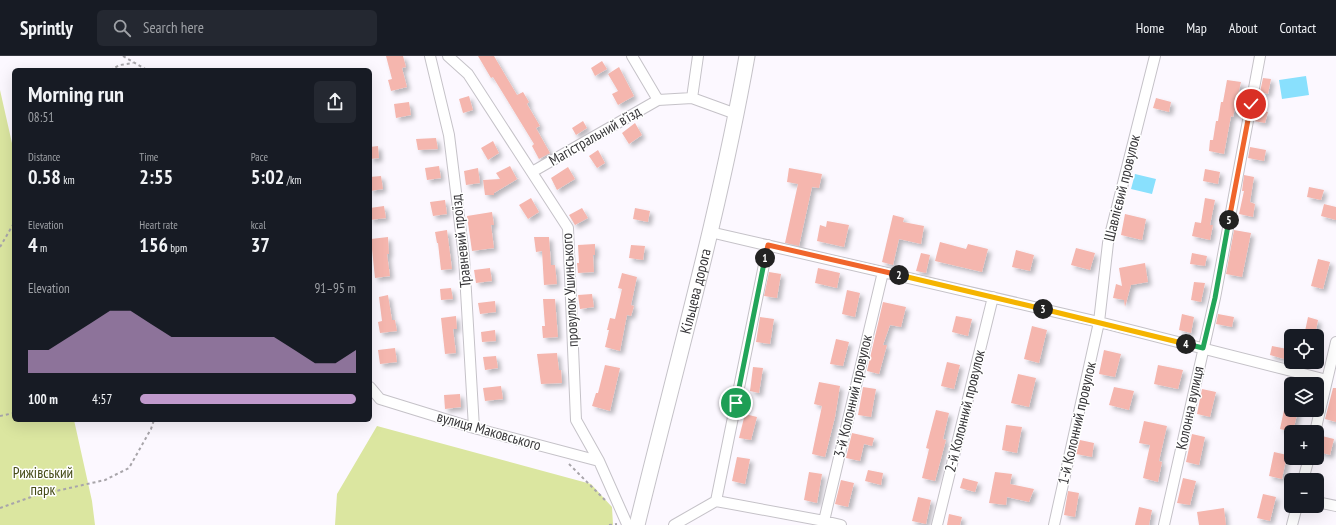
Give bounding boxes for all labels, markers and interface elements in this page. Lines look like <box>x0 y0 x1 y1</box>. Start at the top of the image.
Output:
search box <box>97 10 377 46</box>
text: Sprintly <box>20 16 73 40</box>
icon: search <box>111 17 133 39</box>
text: Search here <box>143 18 204 37</box>
text: Home <box>1136 19 1164 37</box>
text: Map <box>1186 19 1207 37</box>
text: About <box>1229 19 1258 37</box>
text: Contact <box>1280 19 1316 37</box>
text: Morning run <box>28 80 124 108</box>
button: share <box>314 81 356 123</box>
pin <box>1234 87 1268 121</box>
icon: check <box>1240 93 1262 115</box>
street label: Магістральний в’їзд <box>545 101 645 170</box>
text: 08:51 <box>28 109 54 126</box>
street label: Шавлієвий провулок <box>1099 132 1144 243</box>
text: Distance <box>28 150 60 164</box>
text: Time <box>139 150 158 164</box>
text: Pace <box>251 150 268 164</box>
text: 0.58 <box>28 164 61 190</box>
text: 2:55 <box>139 164 173 190</box>
text: 5:02 <box>251 164 284 190</box>
text: km <box>61 173 75 187</box>
text: /km <box>284 173 301 187</box>
street label: Травневий проїзд <box>446 193 475 289</box>
pin: 5 <box>1219 210 1239 230</box>
text: 5 <box>1226 213 1232 227</box>
text: Elevation <box>28 218 63 232</box>
text: Heart rate <box>139 218 178 232</box>
text: kcal <box>251 218 266 232</box>
text: 4 <box>28 232 38 258</box>
text: 156 <box>139 232 168 258</box>
text: 37 <box>251 232 270 258</box>
street label: провулок Ушинського <box>557 233 582 348</box>
text: m <box>38 241 47 255</box>
text: bpm <box>168 241 187 255</box>
street label: Кільцева дорога <box>676 247 715 336</box>
pin: 1 <box>755 248 775 268</box>
text: 1 <box>762 251 768 265</box>
pin: 2 <box>889 265 909 285</box>
text: 2 <box>896 268 902 282</box>
text: Elevation <box>28 280 70 297</box>
text: 91–95 m <box>314 280 356 297</box>
pin: 3 <box>1033 299 1053 319</box>
text: 3 <box>1040 302 1046 316</box>
map controls <box>1284 329 1324 513</box>
button: locate <box>1284 329 1324 369</box>
street label: 3-й Колонний провулок <box>829 333 876 459</box>
pin: 4 <box>1176 334 1196 354</box>
text: 4 <box>1183 337 1189 351</box>
street label: 2-й Колонний провулок <box>940 348 989 474</box>
street label: 1-й Колонний провулок <box>1053 360 1100 486</box>
street label: Колонна вулиця <box>1171 364 1208 451</box>
button: layers <box>1284 377 1324 417</box>
pin <box>719 386 753 420</box>
text: 100 m <box>28 391 58 408</box>
text: 4:57 <box>92 391 112 408</box>
icon: arrive <box>725 392 747 414</box>
street label: вулиця Маковського <box>435 407 543 454</box>
button: + <box>1284 425 1324 465</box>
park label: Рижівський парк <box>13 463 73 499</box>
button: − <box>1284 473 1324 513</box>

